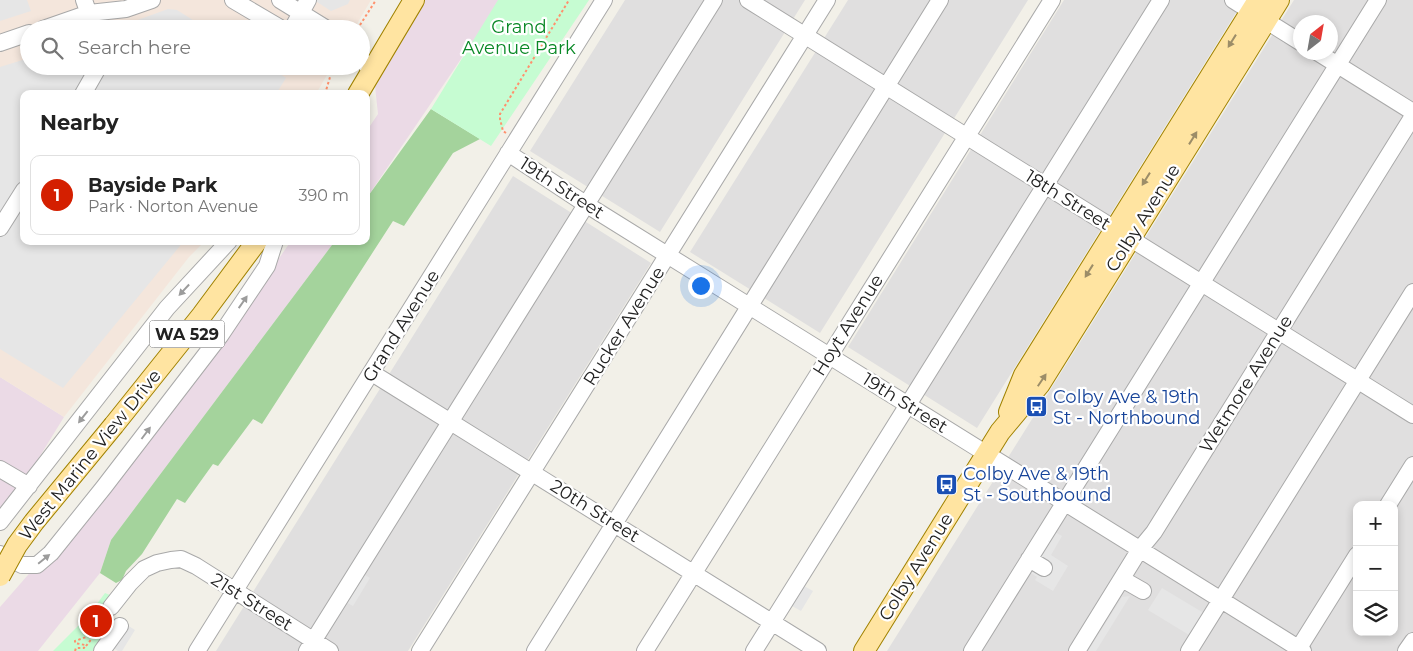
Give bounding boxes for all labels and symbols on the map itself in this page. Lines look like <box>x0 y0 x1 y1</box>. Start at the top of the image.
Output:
north arrow <box>1293 15 1338 60</box>
park label: Grand Avenue Park <box>462 16 576 59</box>
one-way arrow <box>1228 35 1237 48</box>
one-way arrow <box>1189 131 1198 145</box>
street label: 19th Street <box>516 153 608 223</box>
street label: Colby Avenue <box>1101 160 1185 276</box>
street label: 18th Street <box>1021 165 1115 235</box>
one-way arrow <box>1142 173 1151 186</box>
street label: Rucker Avenue <box>579 262 669 390</box>
one-way arrow <box>1085 264 1094 277</box>
street label: Grand Avenue <box>358 266 444 386</box>
street label: Hoyt Avenue <box>808 270 888 380</box>
your location <box>688 273 714 299</box>
one-way arrow <box>178 283 190 295</box>
one-way arrow <box>238 296 248 309</box>
street label: Wetmore Avenue <box>1195 311 1297 457</box>
road number: WA 529 <box>150 320 224 348</box>
street label: West Marine View Drive <box>14 365 166 545</box>
street label: 19th Street <box>858 368 952 438</box>
one-way arrow <box>1037 374 1047 387</box>
place label: Colby Ave & 19th St - Northbound <box>1053 386 1201 429</box>
bus stop icon: Colby Ave & 19th St - Northbound <box>1025 395 1049 419</box>
one-way arrow <box>78 410 88 424</box>
one-way arrow <box>141 426 151 440</box>
place label: Colby Ave & 19th St - Southbound <box>963 463 1112 506</box>
bus stop icon: Colby Ave & 19th St - Southbound <box>935 472 959 496</box>
street label: 20th Street <box>546 475 644 547</box>
street label: Colby Avenue <box>874 509 958 625</box>
one-way arrow <box>37 553 50 564</box>
street label: 21st Street <box>207 568 297 636</box>
pin: 1 <box>80 602 112 640</box>

